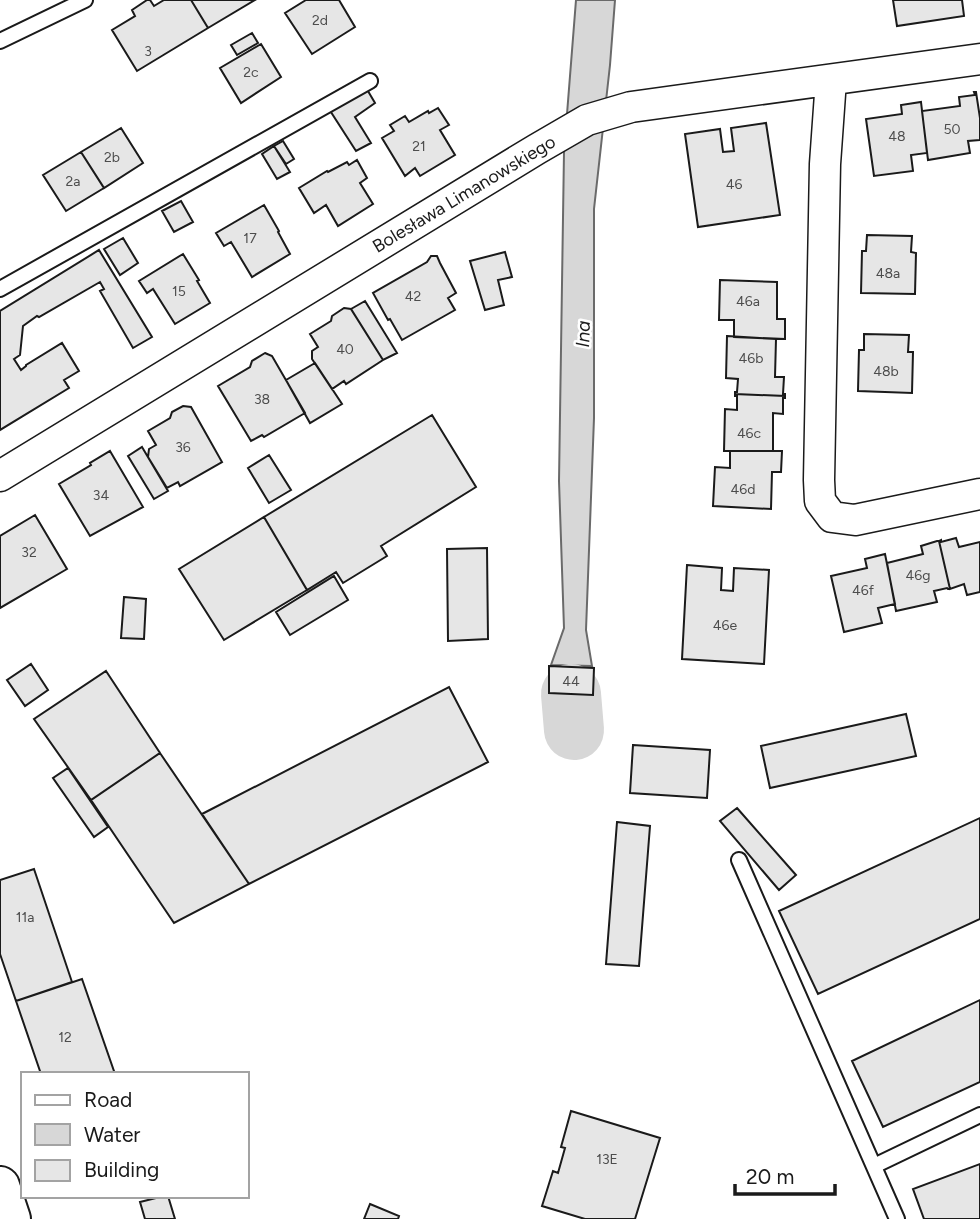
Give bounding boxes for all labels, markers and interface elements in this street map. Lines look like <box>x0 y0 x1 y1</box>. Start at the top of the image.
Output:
house number: 2d <box>312 12 328 29</box>
house number: 3 <box>144 43 152 60</box>
house number: 2c <box>243 64 259 81</box>
house number: 50 <box>943 121 961 138</box>
house number: 48 <box>888 128 906 145</box>
street label: Bolesława Limanowskiego <box>368 131 560 257</box>
house number: 21 <box>412 138 426 155</box>
house number: 2b <box>104 149 120 166</box>
house number: 2a <box>66 173 80 190</box>
house number: 46 <box>726 176 742 193</box>
house number: 17 <box>243 230 257 247</box>
house number: 48a <box>876 265 900 282</box>
house number: 15 <box>172 283 186 300</box>
house number: 42 <box>405 288 421 305</box>
house number: 46a <box>736 293 760 310</box>
water label: Ina <box>571 320 595 348</box>
house number: 40 <box>336 341 354 358</box>
house number: 46b <box>739 350 763 367</box>
house number: 48b <box>873 363 899 380</box>
house number: 38 <box>254 391 270 408</box>
house number: 46c <box>737 425 762 442</box>
house number: 36 <box>175 439 191 456</box>
house number: 46d <box>731 481 755 498</box>
house number: 34 <box>93 487 109 504</box>
house number: 32 <box>21 544 37 561</box>
house number: 46g <box>906 567 930 584</box>
house number: 46f <box>852 582 875 599</box>
house number: 46e <box>713 617 737 634</box>
house number: 44 <box>562 673 580 690</box>
house number: 11a <box>16 909 34 926</box>
house number: 12 <box>58 1029 72 1046</box>
legend <box>21 1072 248 1198</box>
text: Road <box>84 1087 132 1112</box>
text: Water <box>84 1122 140 1147</box>
house number: 13E <box>596 1151 618 1168</box>
scale bar <box>735 1152 835 1196</box>
text: Building <box>84 1157 159 1182</box>
text: 20 m <box>746 1164 794 1189</box>

